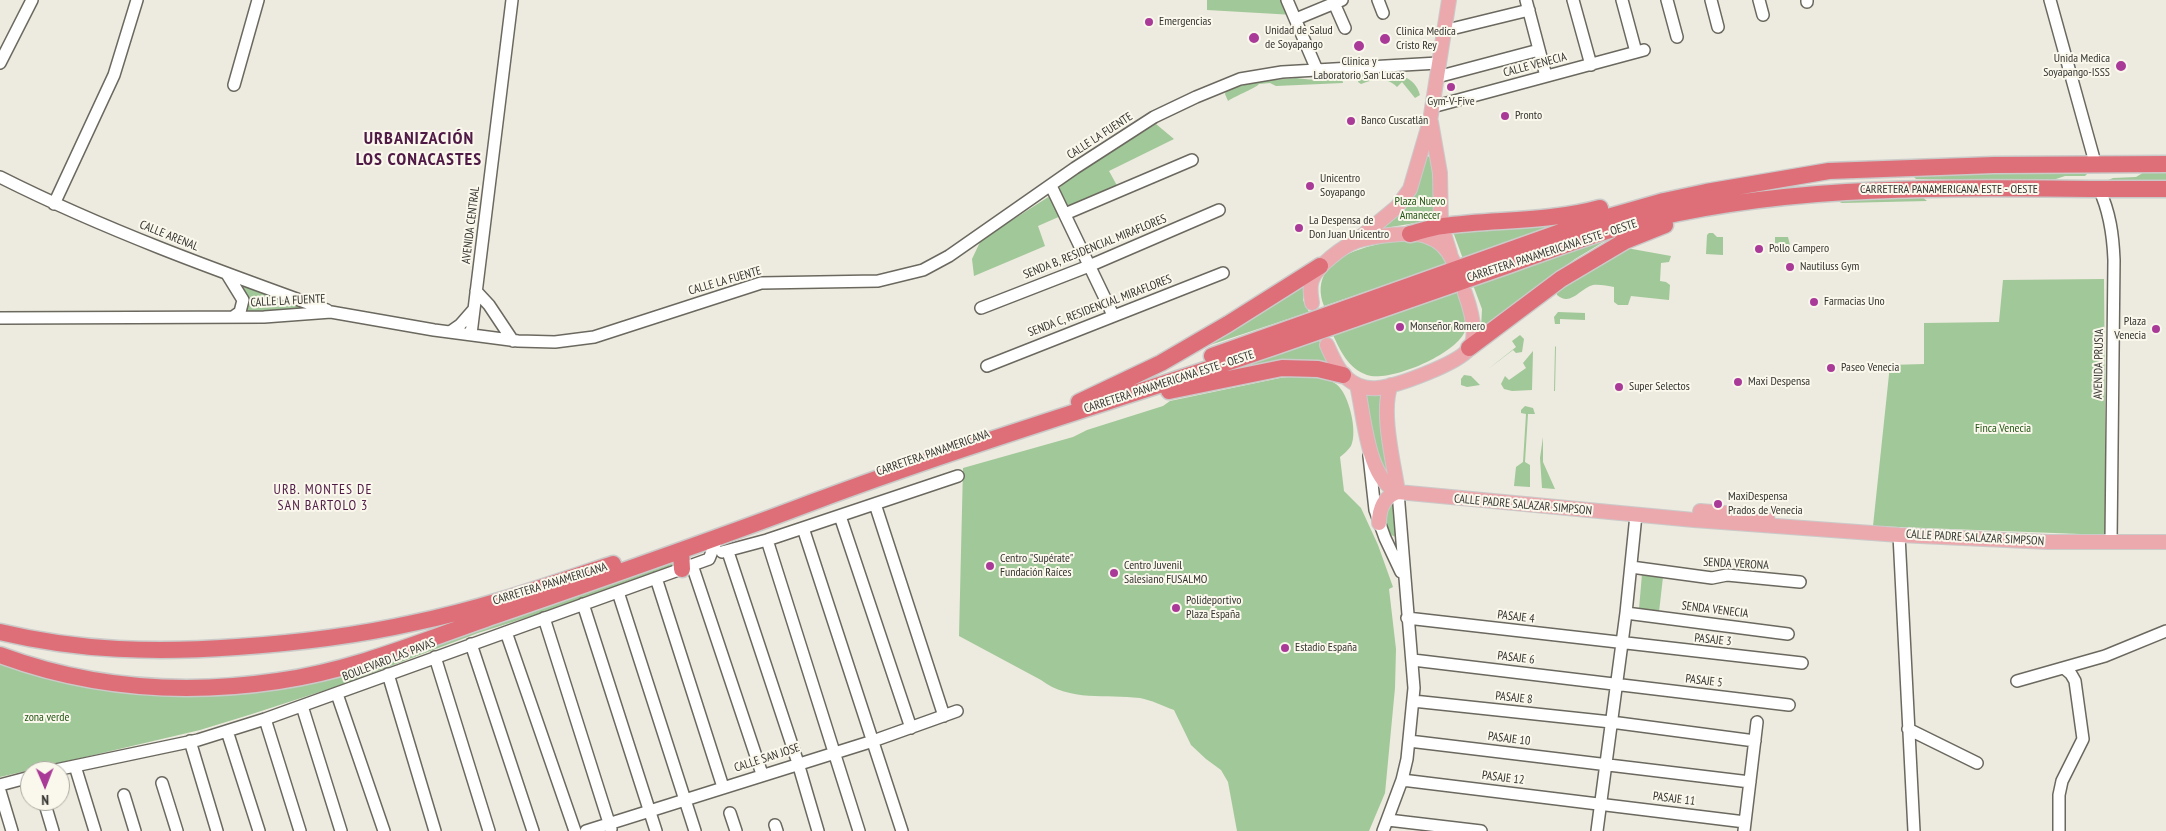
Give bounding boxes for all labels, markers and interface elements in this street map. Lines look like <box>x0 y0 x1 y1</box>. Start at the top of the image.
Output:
place label: Emergencias <box>1159 15 1211 29</box>
marker: Emergencias <box>1143 16 1155 28</box>
place label: Unidad de Salud de Soyapango <box>1265 24 1333 52</box>
place label: Clinica Medica Cristo Rey <box>1396 25 1456 53</box>
marker: Unidad de Salud de Soyapango <box>1247 31 1261 45</box>
marker: Clinica Medica Cristo Rey <box>1378 32 1392 46</box>
marker: Clinica y Laboratorio San Lucas <box>1352 39 1366 53</box>
street label: CALLE VENECIA <box>1502 50 1568 80</box>
place label: Unida Medica Soyapango-ISSS <box>2043 52 2110 80</box>
place label: Clinica y Laboratorio San Lucas <box>1314 55 1404 83</box>
marker: Unida Medica Soyapango-ISSS <box>2114 59 2128 73</box>
marker: Gym-V-Five <box>1445 81 1457 93</box>
place label: Gym-V-Five <box>1427 95 1475 109</box>
place label: Pronto <box>1515 109 1542 123</box>
street label: CALLE LA FUENTE <box>1065 110 1135 162</box>
marker: Pronto <box>1499 110 1511 122</box>
place label: Banco Cuscatlán <box>1361 114 1428 128</box>
marker: Banco Cuscatlán <box>1345 115 1357 127</box>
district label: URBANIZACIÓN LOS CONACASTES <box>354 128 484 170</box>
place label: Unicentro Soyapango <box>1320 172 1365 200</box>
marker: Unicentro Soyapango <box>1304 180 1316 192</box>
street label: CARRETERA PANAMERICANA ESTE - OESTE <box>1860 183 2038 197</box>
street label: AVENIDA CENTRAL <box>459 185 483 265</box>
park label: Plaza Nuevo Amanecer <box>1395 195 1445 223</box>
street label: SENDA B, RESIDENCIAL MIRAFLORES <box>1021 212 1169 282</box>
place label: La Despensa de Don Juan Unicentro <box>1309 214 1389 242</box>
street label: CARRETERA PANAMERICANA ESTE - OESTE <box>1465 217 1639 285</box>
street label: CALLE ARENAL <box>137 218 201 254</box>
marker: La Despensa de Don Juan Unicentro <box>1293 222 1305 234</box>
place label: Pollo Campero <box>1769 242 1829 256</box>
marker: Pollo Campero <box>1753 243 1765 255</box>
place label: Nautiluss Gym <box>1800 260 1859 274</box>
marker: Nautiluss Gym <box>1784 261 1796 273</box>
street label: CALLE LA FUENTE <box>687 264 763 298</box>
street label: SENDA C, RESIDENCIAL MIRAFLORES <box>1026 272 1174 340</box>
street label: CALLE LA FUENTE <box>250 292 326 310</box>
place label: Farmacias Uno <box>1824 295 1885 309</box>
marker: Farmacias Uno <box>1808 296 1820 308</box>
place label: Plaza Venecia <box>2114 315 2146 343</box>
place label: Monseñor Romero <box>1410 320 1485 334</box>
marker: Monseñor Romero <box>1394 321 1406 333</box>
marker: Plaza Venecia <box>2150 323 2162 335</box>
street label: AVENIDA PRUSIA <box>2091 329 2107 399</box>
street label: CARRETERA PANAMERICANA ESTE - OESTE <box>1082 348 1256 416</box>
place label: Paseo Venecia <box>1841 361 1899 375</box>
marker: Paseo Venecia <box>1825 362 1837 374</box>
place label: Maxi Despensa <box>1748 375 1810 389</box>
marker: Maxi Despensa <box>1732 376 1744 388</box>
place label: Super Selectos <box>1629 380 1690 394</box>
marker: Super Selectos <box>1613 381 1625 393</box>
park label: Finca Venecia <box>1975 422 2031 436</box>
street label: CARRETERA PANAMERICANA <box>875 427 991 479</box>
district label: URB. MONTES DE SAN BARTOLO 3 <box>272 482 374 514</box>
place label: MaxiDespensa Prados de Venecia <box>1728 490 1803 518</box>
street label: CALLE PADRE SALAZAR SIMPSON <box>1453 492 1593 518</box>
marker: MaxiDespensa Prados de Venecia <box>1712 498 1724 510</box>
street label: CALLE PADRE SALAZAR SIMPSON <box>1906 527 2044 549</box>
place label: Centro "Supérate" Fundación Raíces <box>1000 552 1073 580</box>
street label: SENDA VERONA <box>1703 555 1769 573</box>
place label: Centro Juvenil Salesiano FUSALMO <box>1124 559 1207 587</box>
street label: CARRETERA PANAMERICANA <box>491 560 609 608</box>
marker: Centro "Supérate" Fundación Raíces <box>984 560 996 572</box>
marker: Centro Juvenil Salesiano FUSALMO <box>1108 567 1120 579</box>
place label: Polideportivo Plaza España <box>1186 594 1242 622</box>
street label: SENDA VENECIA <box>1681 599 1749 621</box>
marker: Polideportivo Plaza España <box>1170 602 1182 614</box>
street label: PASAJE 4 <box>1497 608 1535 626</box>
street label: PASAJE 3 <box>1694 631 1732 649</box>
street label: BOULEVARD LAS PAVAS <box>341 636 437 684</box>
place label: Estadio España <box>1295 641 1357 655</box>
marker: Estadio España <box>1279 642 1291 654</box>
street label: PASAJE 6 <box>1497 649 1535 667</box>
street label: PASAJE 5 <box>1685 672 1723 690</box>
street label: PASAJE 8 <box>1495 689 1533 707</box>
park label: zona verde <box>24 711 70 725</box>
street label: PASAJE 10 <box>1487 729 1531 749</box>
street label: CALLE SAN JOSE <box>732 741 802 775</box>
north arrow <box>20 761 70 811</box>
street label: PASAJE 12 <box>1481 768 1525 788</box>
street label: PASAJE 11 <box>1652 789 1696 809</box>
text: N <box>41 791 49 809</box>

